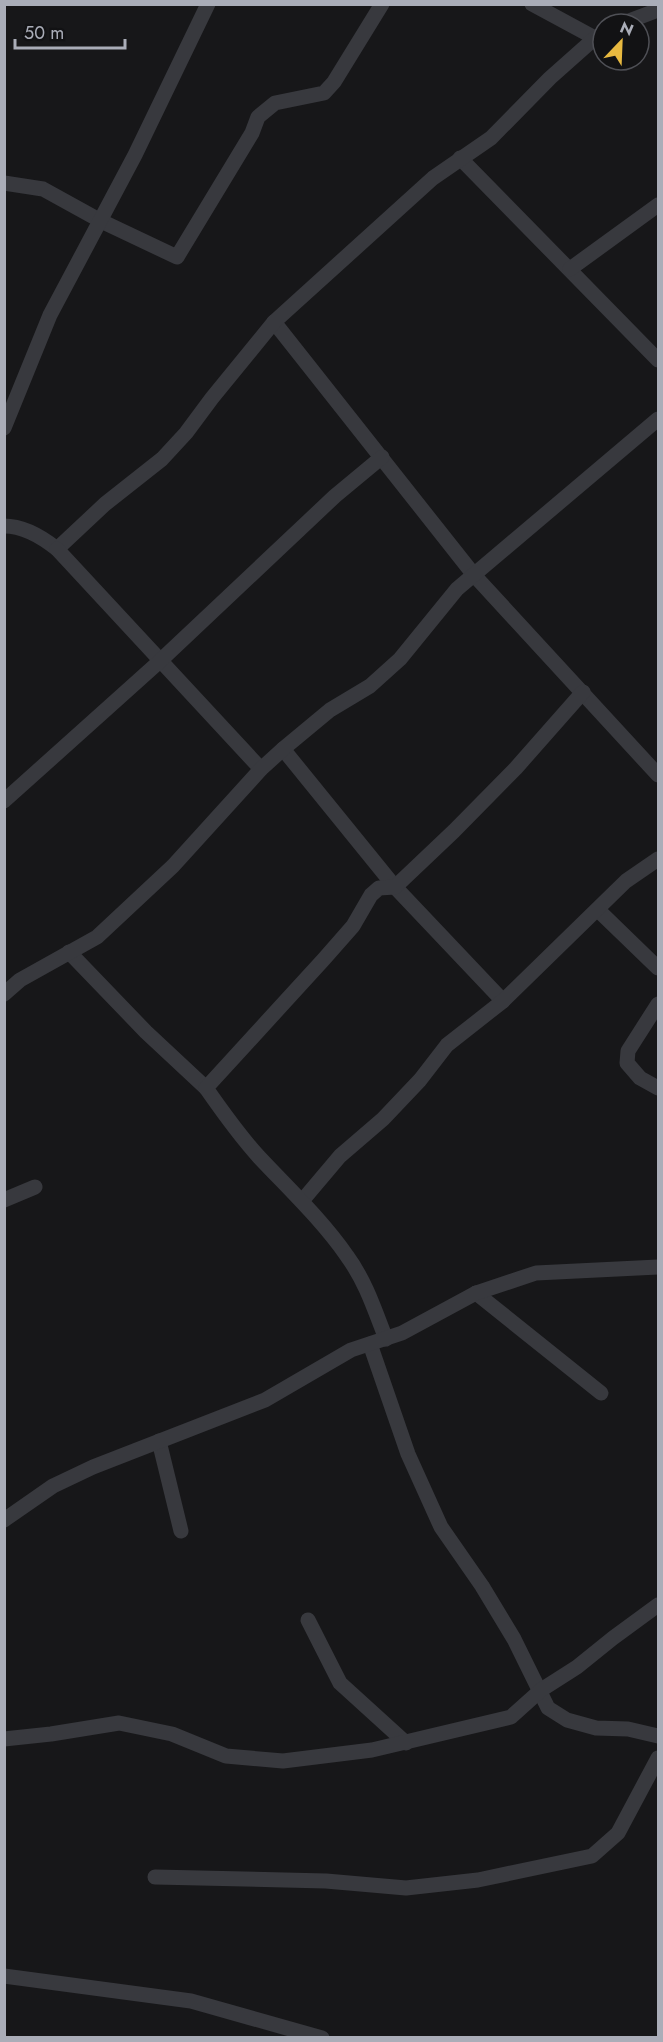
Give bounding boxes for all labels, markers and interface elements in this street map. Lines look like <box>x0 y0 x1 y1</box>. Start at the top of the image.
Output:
scale bar <box>15 12 124 50</box>
north arrow <box>591 12 651 72</box>
text: N <box>616 16 637 42</box>
text: 50 m <box>24 20 64 46</box>

